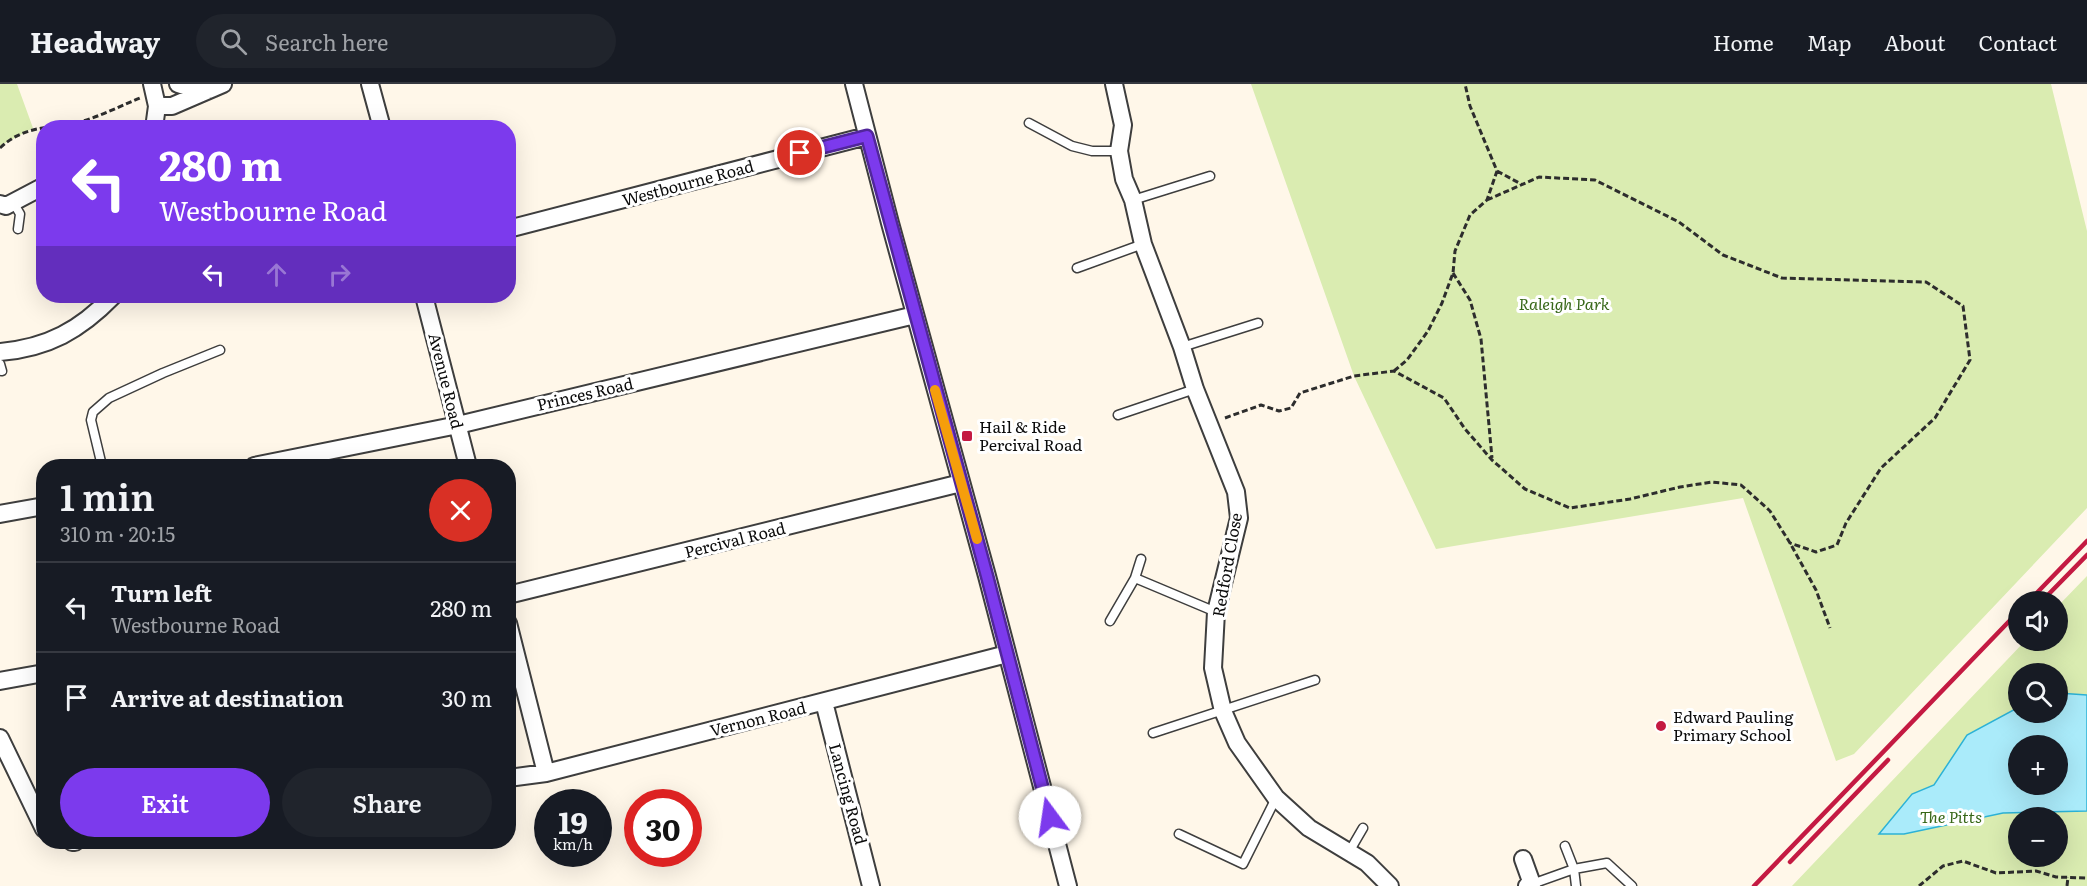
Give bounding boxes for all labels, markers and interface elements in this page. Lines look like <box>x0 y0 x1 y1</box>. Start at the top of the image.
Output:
search box <box>196 14 616 68</box>
text: Headway <box>30 20 160 62</box>
icon: search <box>217 25 250 58</box>
text: Search here <box>265 25 388 58</box>
text: Home <box>1713 26 1774 57</box>
text: Map <box>1807 26 1851 57</box>
text: About <box>1884 26 1946 57</box>
text: Contact <box>1979 26 2057 57</box>
pin <box>774 127 825 178</box>
text: 280 m <box>159 132 282 194</box>
icon: arrive <box>783 136 816 169</box>
icon: left <box>60 144 138 222</box>
street label: Westbourne Road <box>619 153 756 211</box>
text: Westbourne Road <box>159 189 387 229</box>
icon: left <box>197 258 230 291</box>
icon: ahead <box>260 258 293 291</box>
icon: right <box>323 258 356 291</box>
park label: Raleigh Park <box>1518 291 1610 315</box>
street label: Avenue Road <box>423 330 471 431</box>
street label: Princes Road <box>534 370 636 416</box>
place label: Hail & Ride Percival Road <box>979 414 1082 456</box>
marker: Hail & Ride Percival Road <box>960 429 974 443</box>
text: 1 min <box>60 469 155 522</box>
button: close <box>429 479 492 542</box>
street label: Redford Close <box>1205 511 1247 619</box>
street label: Percival Road <box>682 515 788 563</box>
text: 310 m · 20:15 <box>60 518 175 548</box>
text: Turn left <box>111 576 212 609</box>
icon: left <box>60 591 93 624</box>
text: 280 m <box>430 591 492 624</box>
map controls <box>2008 591 2068 867</box>
button: sound <box>2008 591 2068 651</box>
text: Westbourne Road <box>111 609 280 639</box>
button: search <box>2008 663 2068 723</box>
icon: arrive <box>60 681 93 714</box>
text: Arrive at destination <box>111 681 344 714</box>
text: 30 m <box>442 681 492 714</box>
street label: Vernon Road <box>707 694 809 742</box>
place label: Edward Pauling Primary School <box>1673 704 1793 746</box>
marker: Edward Pauling Primary School <box>1654 719 1668 733</box>
button: + <box>2008 735 2068 795</box>
street label: Lancing Road <box>824 740 874 847</box>
button: Exit <box>60 768 270 837</box>
button: Share <box>282 768 492 837</box>
position arrow <box>1018 785 1082 849</box>
speed limit sign: 30 <box>624 789 702 867</box>
text: 19 <box>558 799 588 843</box>
park label: The Pitts <box>1920 804 1982 828</box>
button: − <box>2008 807 2068 867</box>
text: km/h <box>553 832 593 855</box>

